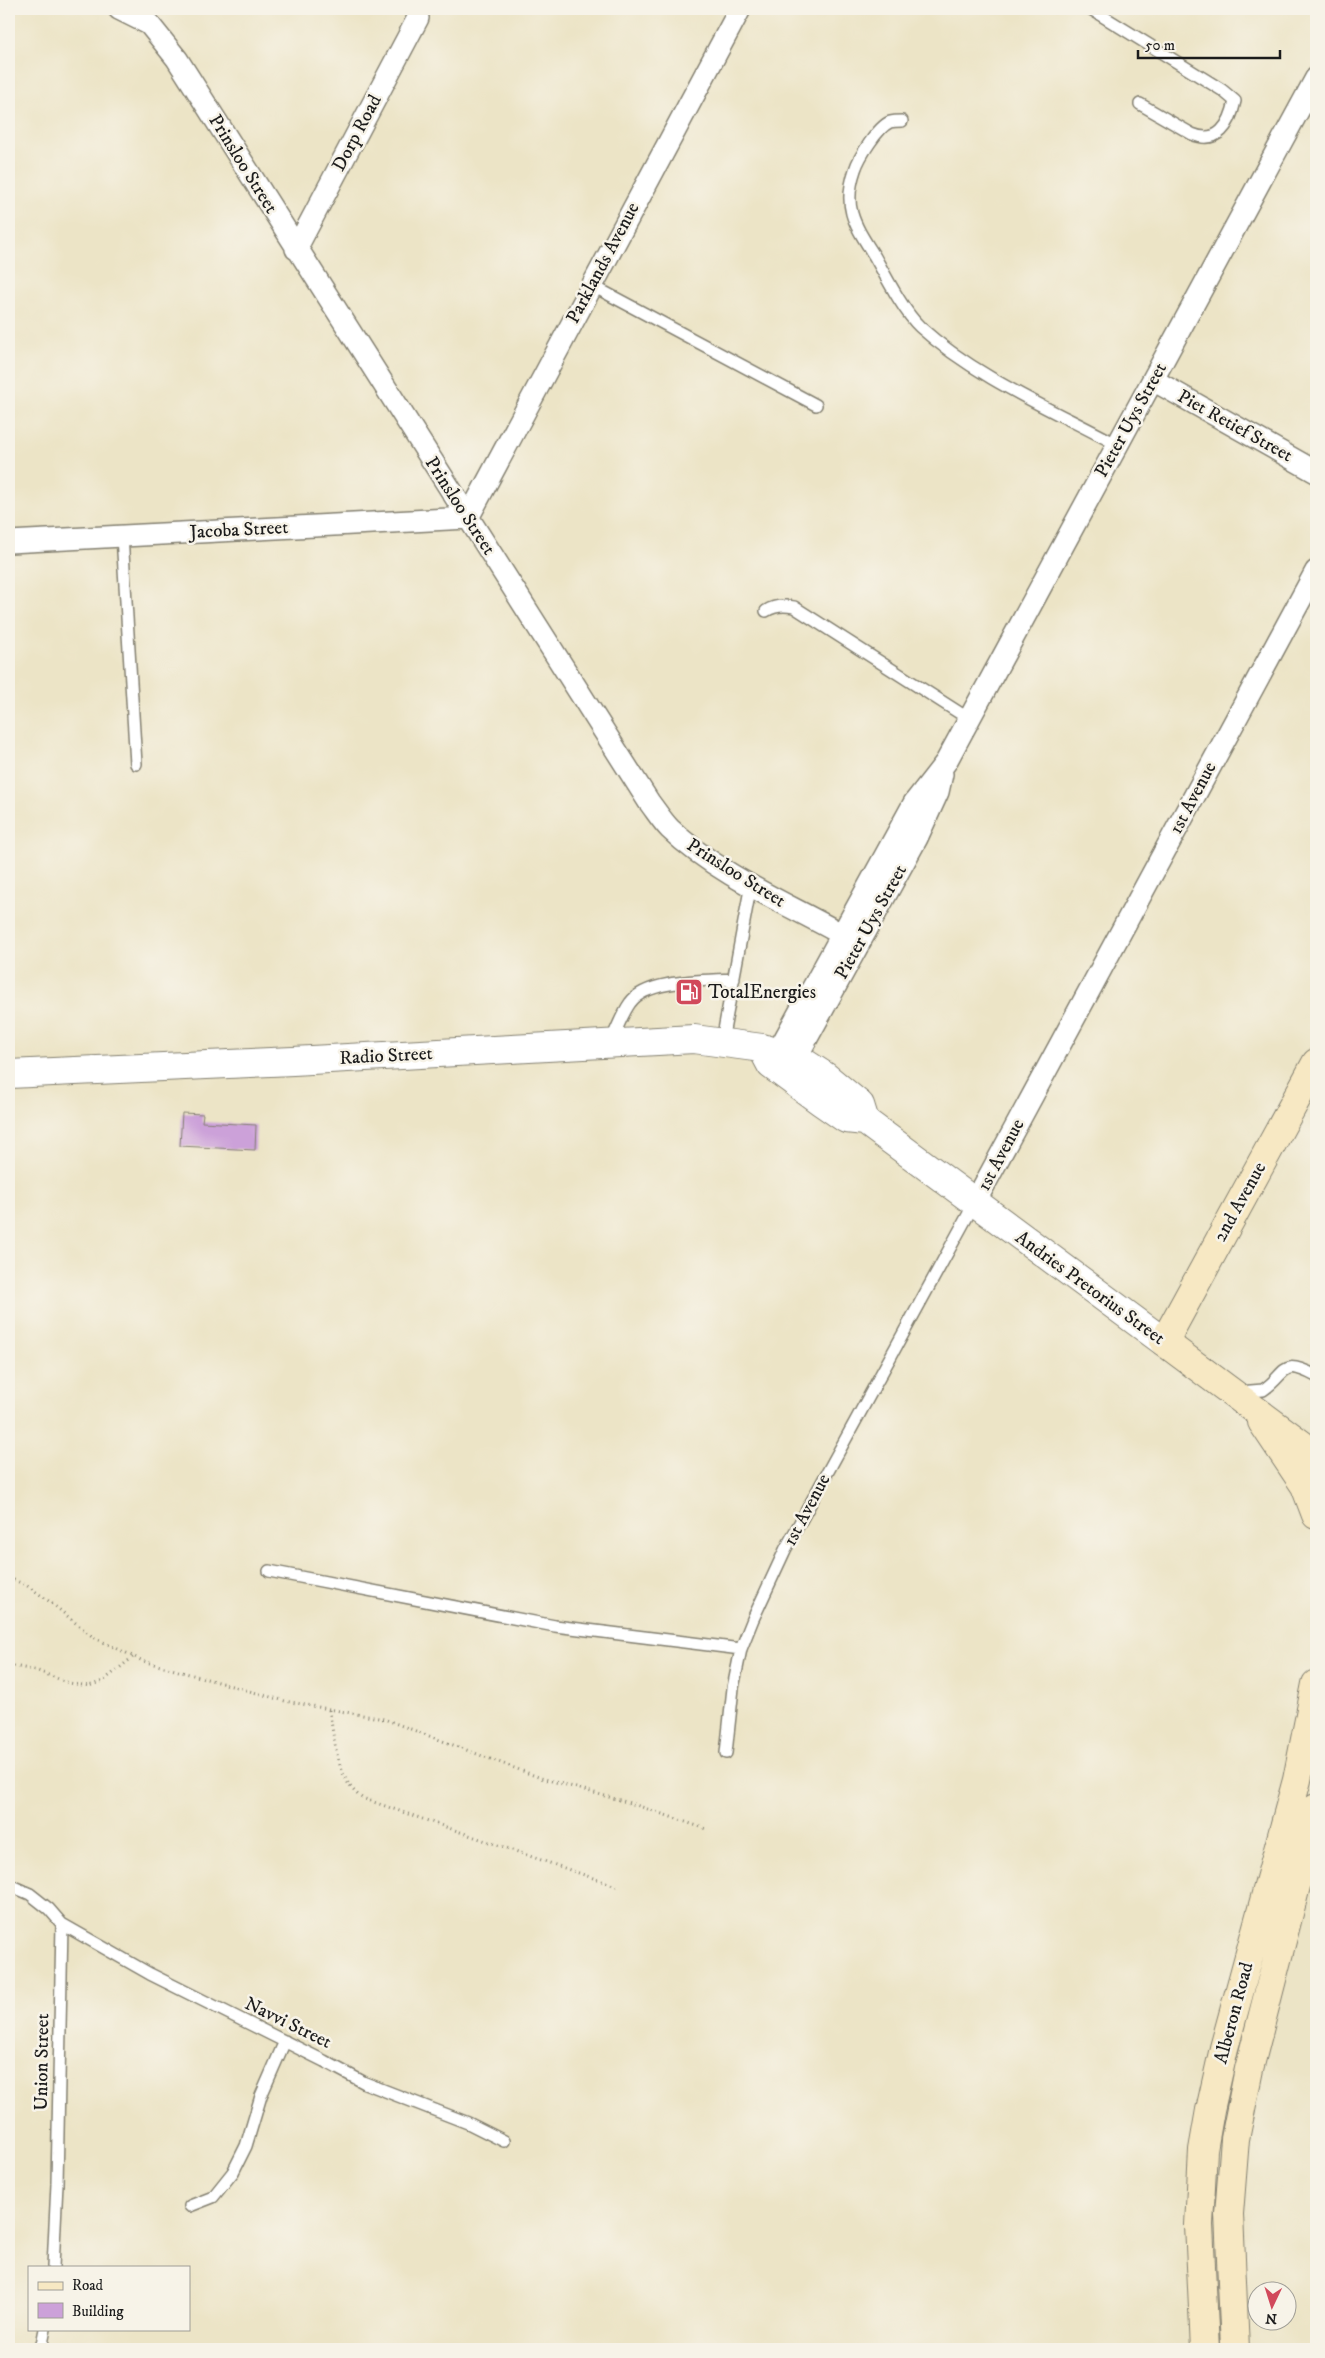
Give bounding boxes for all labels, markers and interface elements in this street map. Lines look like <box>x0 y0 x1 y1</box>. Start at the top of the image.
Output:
scale bar <box>1138 28 1280 60</box>
text: 50 m <box>1145 36 1175 55</box>
street label: Dorp Road <box>327 90 387 175</box>
street label: Prinsloo Street <box>203 110 283 218</box>
street label: Parklands Avenue <box>561 198 645 327</box>
street label: Pieter Uys Street <box>1090 359 1172 481</box>
street label: Piet Retief Street <box>1173 385 1297 467</box>
street label: Prinsloo Street <box>420 453 500 559</box>
street label: Jacoba Street <box>187 516 289 544</box>
street label: 1st Avenue <box>1164 758 1222 838</box>
street label: Prinsloo Street <box>682 833 790 913</box>
street label: Pieter Uys Street <box>830 861 912 983</box>
fuel station icon: TotalEnergies <box>674 977 704 1007</box>
place label: TotalEnergies <box>708 981 816 1004</box>
street label: Radio Street <box>339 1042 433 1070</box>
street label: 1st Avenue <box>972 1115 1030 1195</box>
street label: 2nd Avenue <box>1209 1158 1271 1246</box>
street label: Andries Pretorius Street <box>1011 1226 1169 1350</box>
street label: 1st Avenue <box>778 1470 836 1550</box>
street label: Alberon Road <box>1209 1959 1259 2066</box>
street label: Navvi Street <box>241 1992 335 2054</box>
street label: Union Street <box>30 2013 54 2111</box>
legend <box>28 2266 190 2330</box>
text: Road <box>72 2276 104 2295</box>
north arrow <box>1248 2280 1298 2330</box>
text: Building <box>72 2302 124 2321</box>
text: N <box>1264 2309 1278 2327</box>

